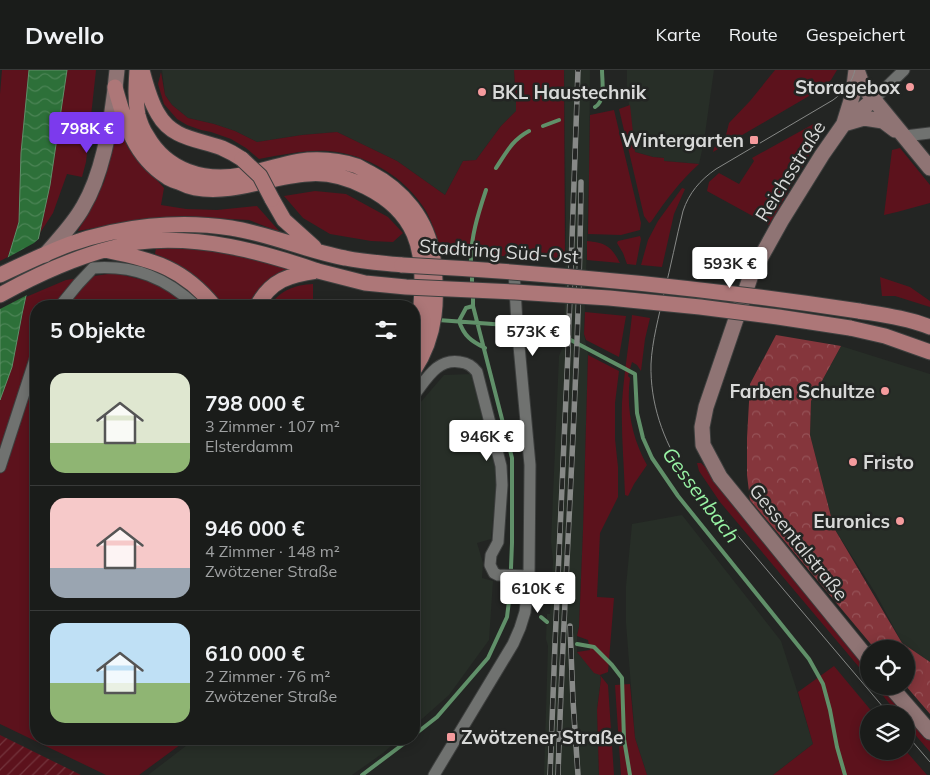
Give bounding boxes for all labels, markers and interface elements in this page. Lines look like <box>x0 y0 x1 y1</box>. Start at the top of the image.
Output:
text: Dwello <box>25 20 104 50</box>
text: Karte <box>656 23 701 46</box>
text: Route <box>729 23 778 46</box>
text: Gespeichert <box>806 23 905 46</box>
place label: Storagebox <box>795 75 901 99</box>
place label: BKL Haustechnik <box>492 80 647 104</box>
marker: Storagebox <box>904 81 916 93</box>
marker: BKL Haustechnik <box>476 86 488 98</box>
pin: 798K € <box>46 112 128 154</box>
street label: Reichsstraße <box>750 116 830 226</box>
text: 798K € <box>60 118 114 138</box>
place label: Wintergarten <box>621 128 744 152</box>
marker: Wintergarten <box>748 134 760 146</box>
street label: Stadtring Süd-Ost <box>418 233 580 269</box>
pin: 593K € <box>689 246 771 289</box>
text: 593K € <box>703 253 757 273</box>
pin: 573K € <box>492 314 574 357</box>
icon: filters <box>372 316 400 344</box>
text: 5 Objekte <box>50 317 146 343</box>
text: 573K € <box>506 321 560 341</box>
place label: Farben Schultze <box>729 379 875 403</box>
marker: Farben Schultze <box>879 385 891 397</box>
text: 798 000 € <box>205 390 305 416</box>
icon: home <box>90 393 150 453</box>
text: 3 Zimmer · 107 m² <box>205 416 340 436</box>
pin: 946K € <box>446 420 528 462</box>
text: 946K € <box>460 426 514 446</box>
text: Elsterdamm <box>205 436 293 456</box>
water label: Gessenbach <box>657 442 746 548</box>
place label: Fristo <box>863 450 914 474</box>
marker: Fristo <box>847 456 859 468</box>
street label: Gessentalstraße <box>744 479 854 605</box>
place label: Euronics <box>813 509 890 533</box>
text: 946 000 € <box>205 515 305 541</box>
marker: Euronics <box>894 515 906 527</box>
icon: home <box>90 518 150 578</box>
text: 4 Zimmer · 148 m² <box>205 541 340 561</box>
text: Zwötzener Straße <box>205 561 337 581</box>
pin: 610K € <box>497 572 579 614</box>
text: 610K € <box>511 578 565 598</box>
text: 610 000 € <box>205 640 305 666</box>
map controls <box>860 640 915 760</box>
button: locate <box>860 640 915 695</box>
icon: home <box>90 643 150 703</box>
text: 2 Zimmer · 76 m² <box>205 666 330 686</box>
text: Zwötzener Straße <box>205 686 337 706</box>
button: layers <box>860 705 915 760</box>
place label: Zwötzener Straße <box>461 725 623 749</box>
marker: Zwötzener Straße <box>445 731 457 743</box>

